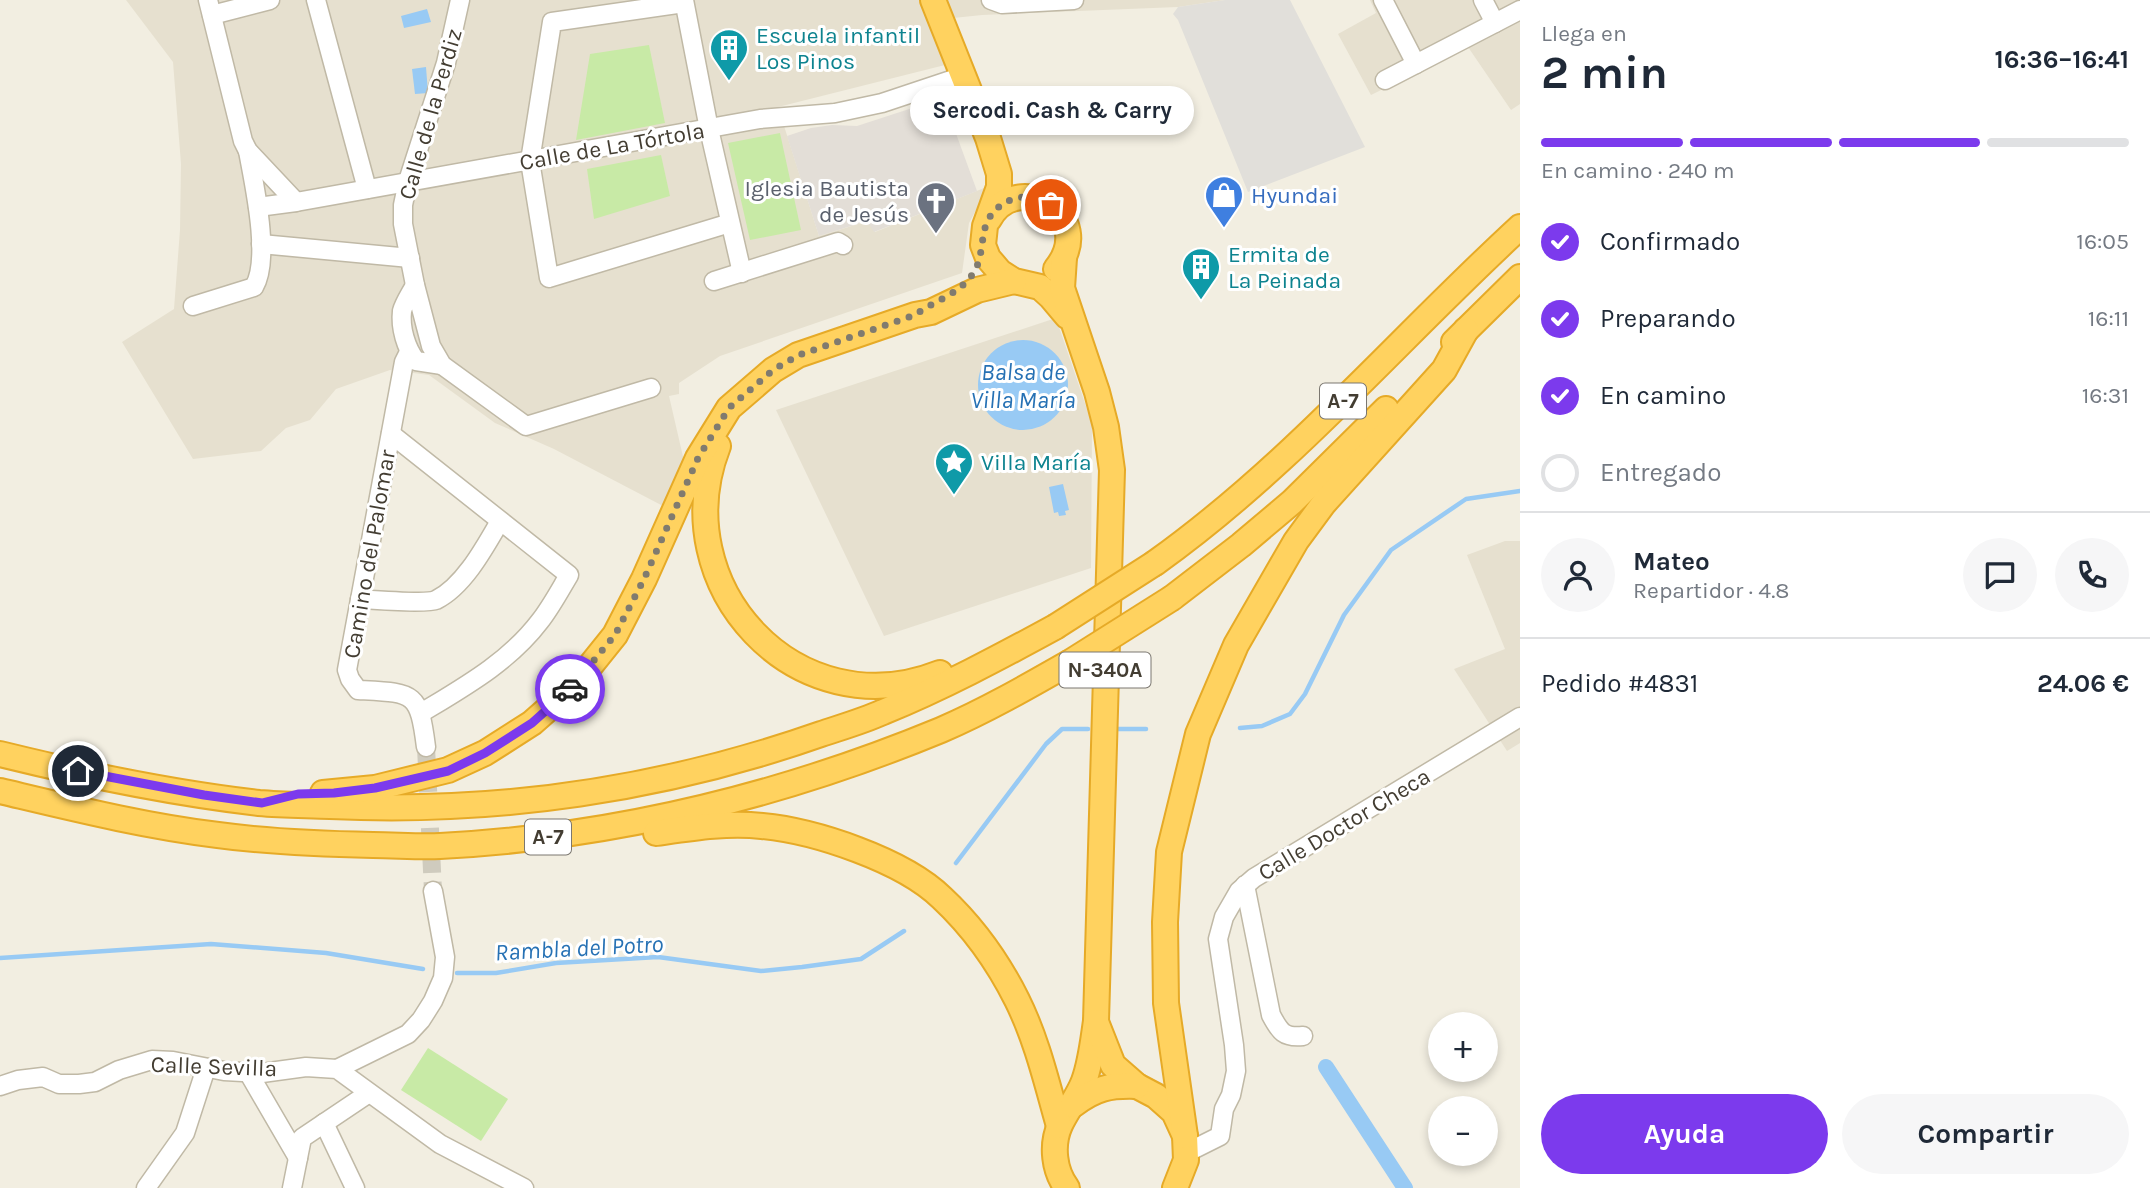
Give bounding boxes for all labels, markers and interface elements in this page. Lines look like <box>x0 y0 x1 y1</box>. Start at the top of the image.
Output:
text: Llega en <box>1541 20 1627 47</box>
place label: Escuela infantil Los Pinos <box>756 22 920 75</box>
street label: Calle de la Perdiz <box>393 26 468 203</box>
building icon: Escuela infantil Los Pinos <box>708 27 750 82</box>
text: 16:36–16:41 <box>1995 44 2129 75</box>
text: 2 min <box>1541 46 1668 100</box>
callout: Sercodi. Cash & Carry <box>909 86 1193 135</box>
text: Sercodi. Cash & Carry <box>932 97 1172 124</box>
street label: Calle de La Tórtola <box>517 117 707 176</box>
text: En camino · 240 m <box>1541 157 1734 184</box>
shop icon: Hyundai <box>1203 174 1245 229</box>
place label: Iglesia Bautista de Jesús <box>744 175 909 228</box>
pin <box>1021 175 1081 235</box>
church icon: Iglesia Bautista de Jesús <box>915 180 957 235</box>
place label: Hyundai <box>1251 182 1338 209</box>
icon: bag <box>1032 186 1070 224</box>
icon: check <box>1541 223 1579 261</box>
text: Confirmado <box>1600 226 1740 257</box>
text: 16:05 <box>2076 228 2129 255</box>
place label: Ermita de La Peinada <box>1228 241 1341 294</box>
building icon: Ermita de La Peinada <box>1180 246 1222 301</box>
icon: check <box>1541 300 1579 338</box>
text: Preparando <box>1600 303 1736 334</box>
text: 16:11 <box>2088 305 2129 332</box>
water label: Balsa de Villa María <box>970 358 1076 414</box>
icon: check <box>1541 377 1579 415</box>
text: En camino <box>1600 380 1726 411</box>
text: 16:31 <box>2082 382 2129 409</box>
road number: A-7 <box>1320 384 1366 418</box>
place icon: Villa María <box>933 441 975 496</box>
street label: Camino del Palomar <box>338 447 401 660</box>
place label: Villa María <box>981 449 1092 476</box>
text: Entregado <box>1600 457 1721 488</box>
button: person <box>1541 538 1615 612</box>
button: chat <box>1963 538 2037 612</box>
button: phone <box>2055 538 2129 612</box>
text: Mateo <box>1633 546 1710 577</box>
text: Repartidor · 4.8 <box>1633 577 1789 604</box>
road number: N-340A <box>1060 652 1150 688</box>
courier <box>535 654 605 724</box>
text: Pedido #4831 <box>1541 668 1698 699</box>
text: 24.06 € <box>2037 668 2129 699</box>
icon: car <box>551 670 589 708</box>
pin <box>48 741 108 801</box>
icon: home <box>59 752 97 790</box>
street label: Calle Doctor Checa <box>1253 762 1435 886</box>
road number: A-7 <box>525 820 571 854</box>
water label: Rambla del Potro <box>494 930 664 966</box>
map controls <box>1428 1012 1498 1166</box>
button: + <box>1428 1012 1498 1082</box>
street label: Calle Sevilla <box>150 1051 278 1082</box>
button: Ayuda <box>1541 1094 1828 1174</box>
button: Compartir <box>1842 1094 2129 1174</box>
button: − <box>1428 1096 1498 1166</box>

